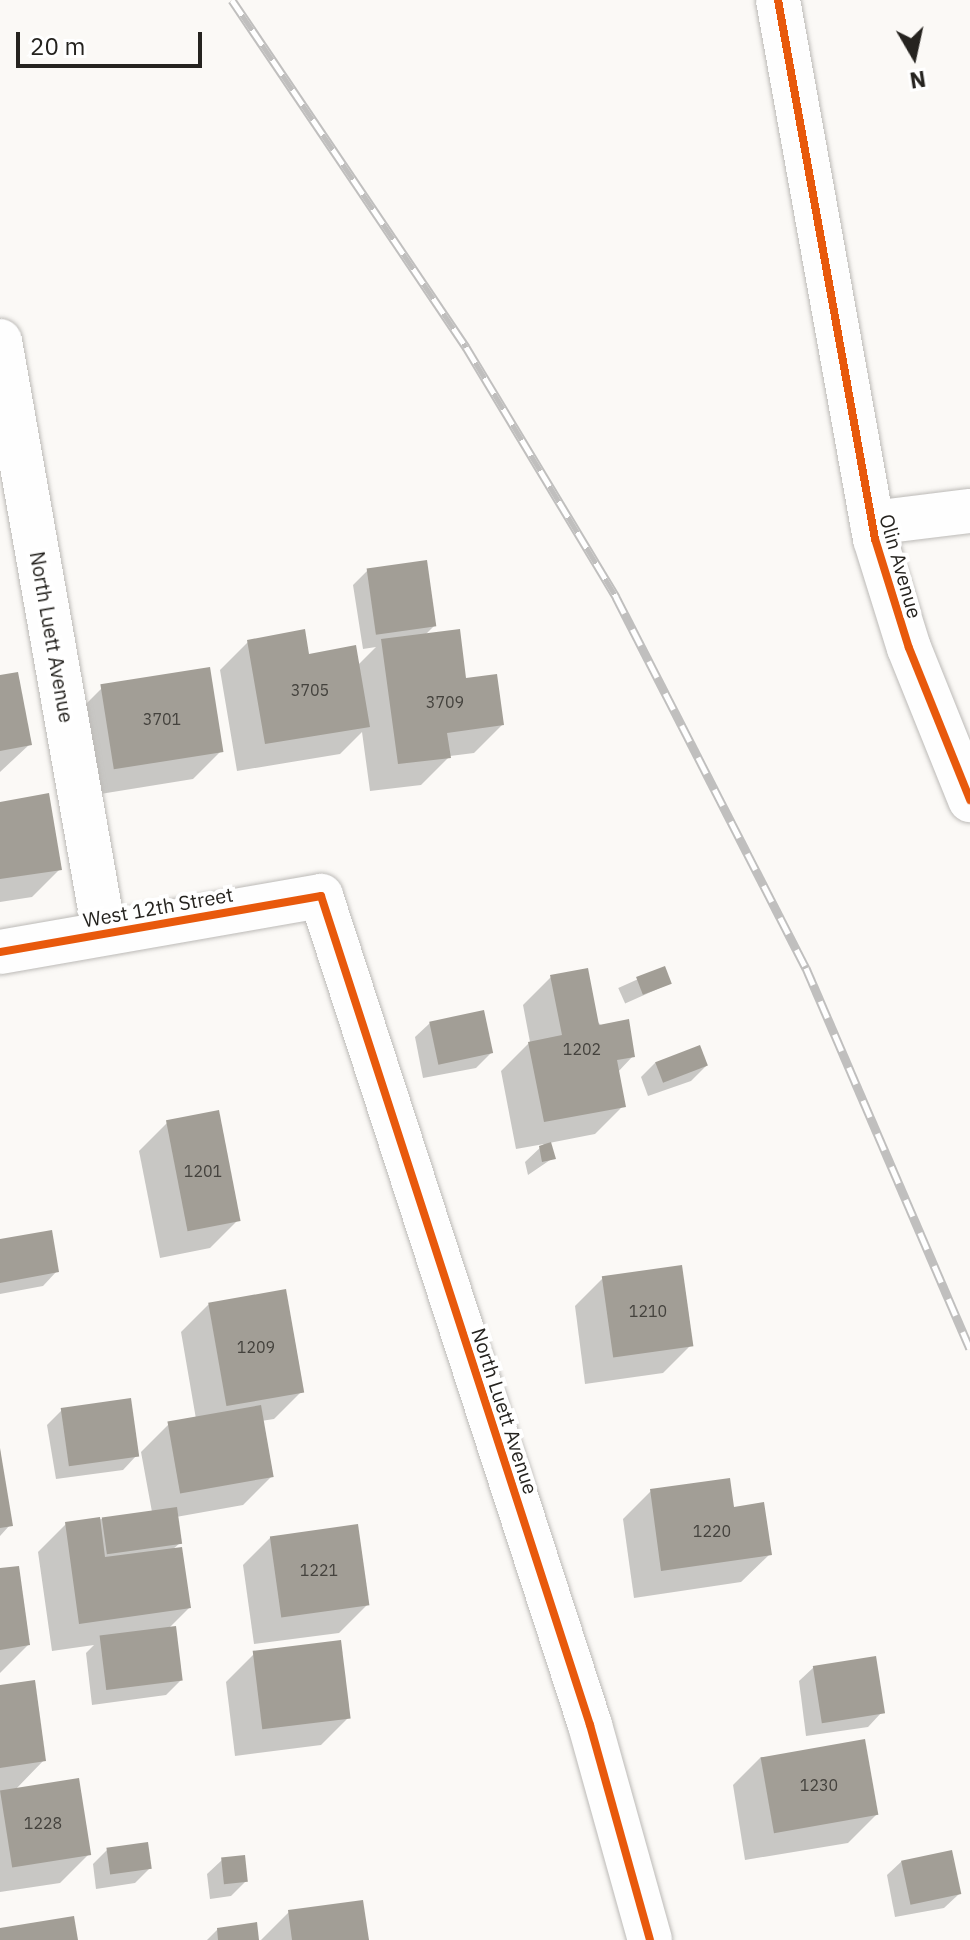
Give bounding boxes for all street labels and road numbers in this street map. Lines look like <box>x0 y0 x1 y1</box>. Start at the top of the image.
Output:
street label: Olin Avenue <box>875 511 927 621</box>
street label: North Luett Avenue <box>25 550 79 724</box>
street label: West 12th Street <box>81 882 235 932</box>
street label: North Luett Avenue <box>467 1325 543 1497</box>

